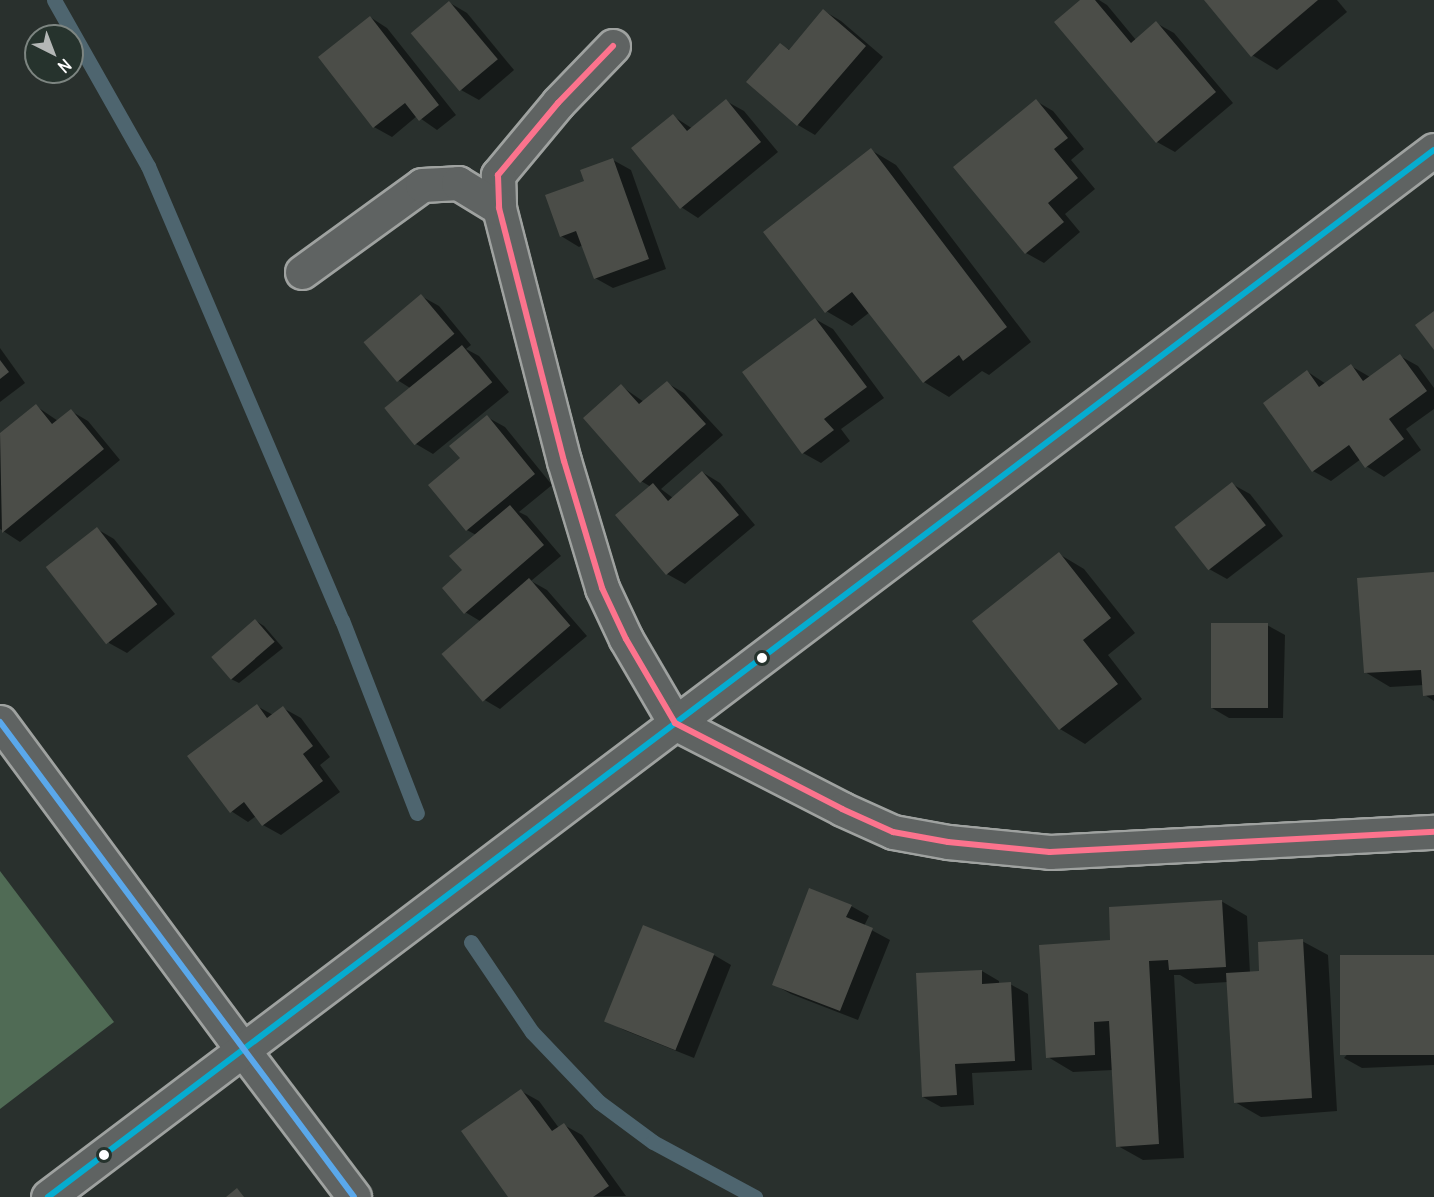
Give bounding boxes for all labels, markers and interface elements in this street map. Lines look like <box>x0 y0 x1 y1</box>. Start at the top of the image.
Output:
north arrow <box>24 24 84 84</box>
text: N <box>54 55 76 77</box>
unlabelled marker <box>756 652 768 664</box>
unlabelled marker <box>98 1149 110 1161</box>

